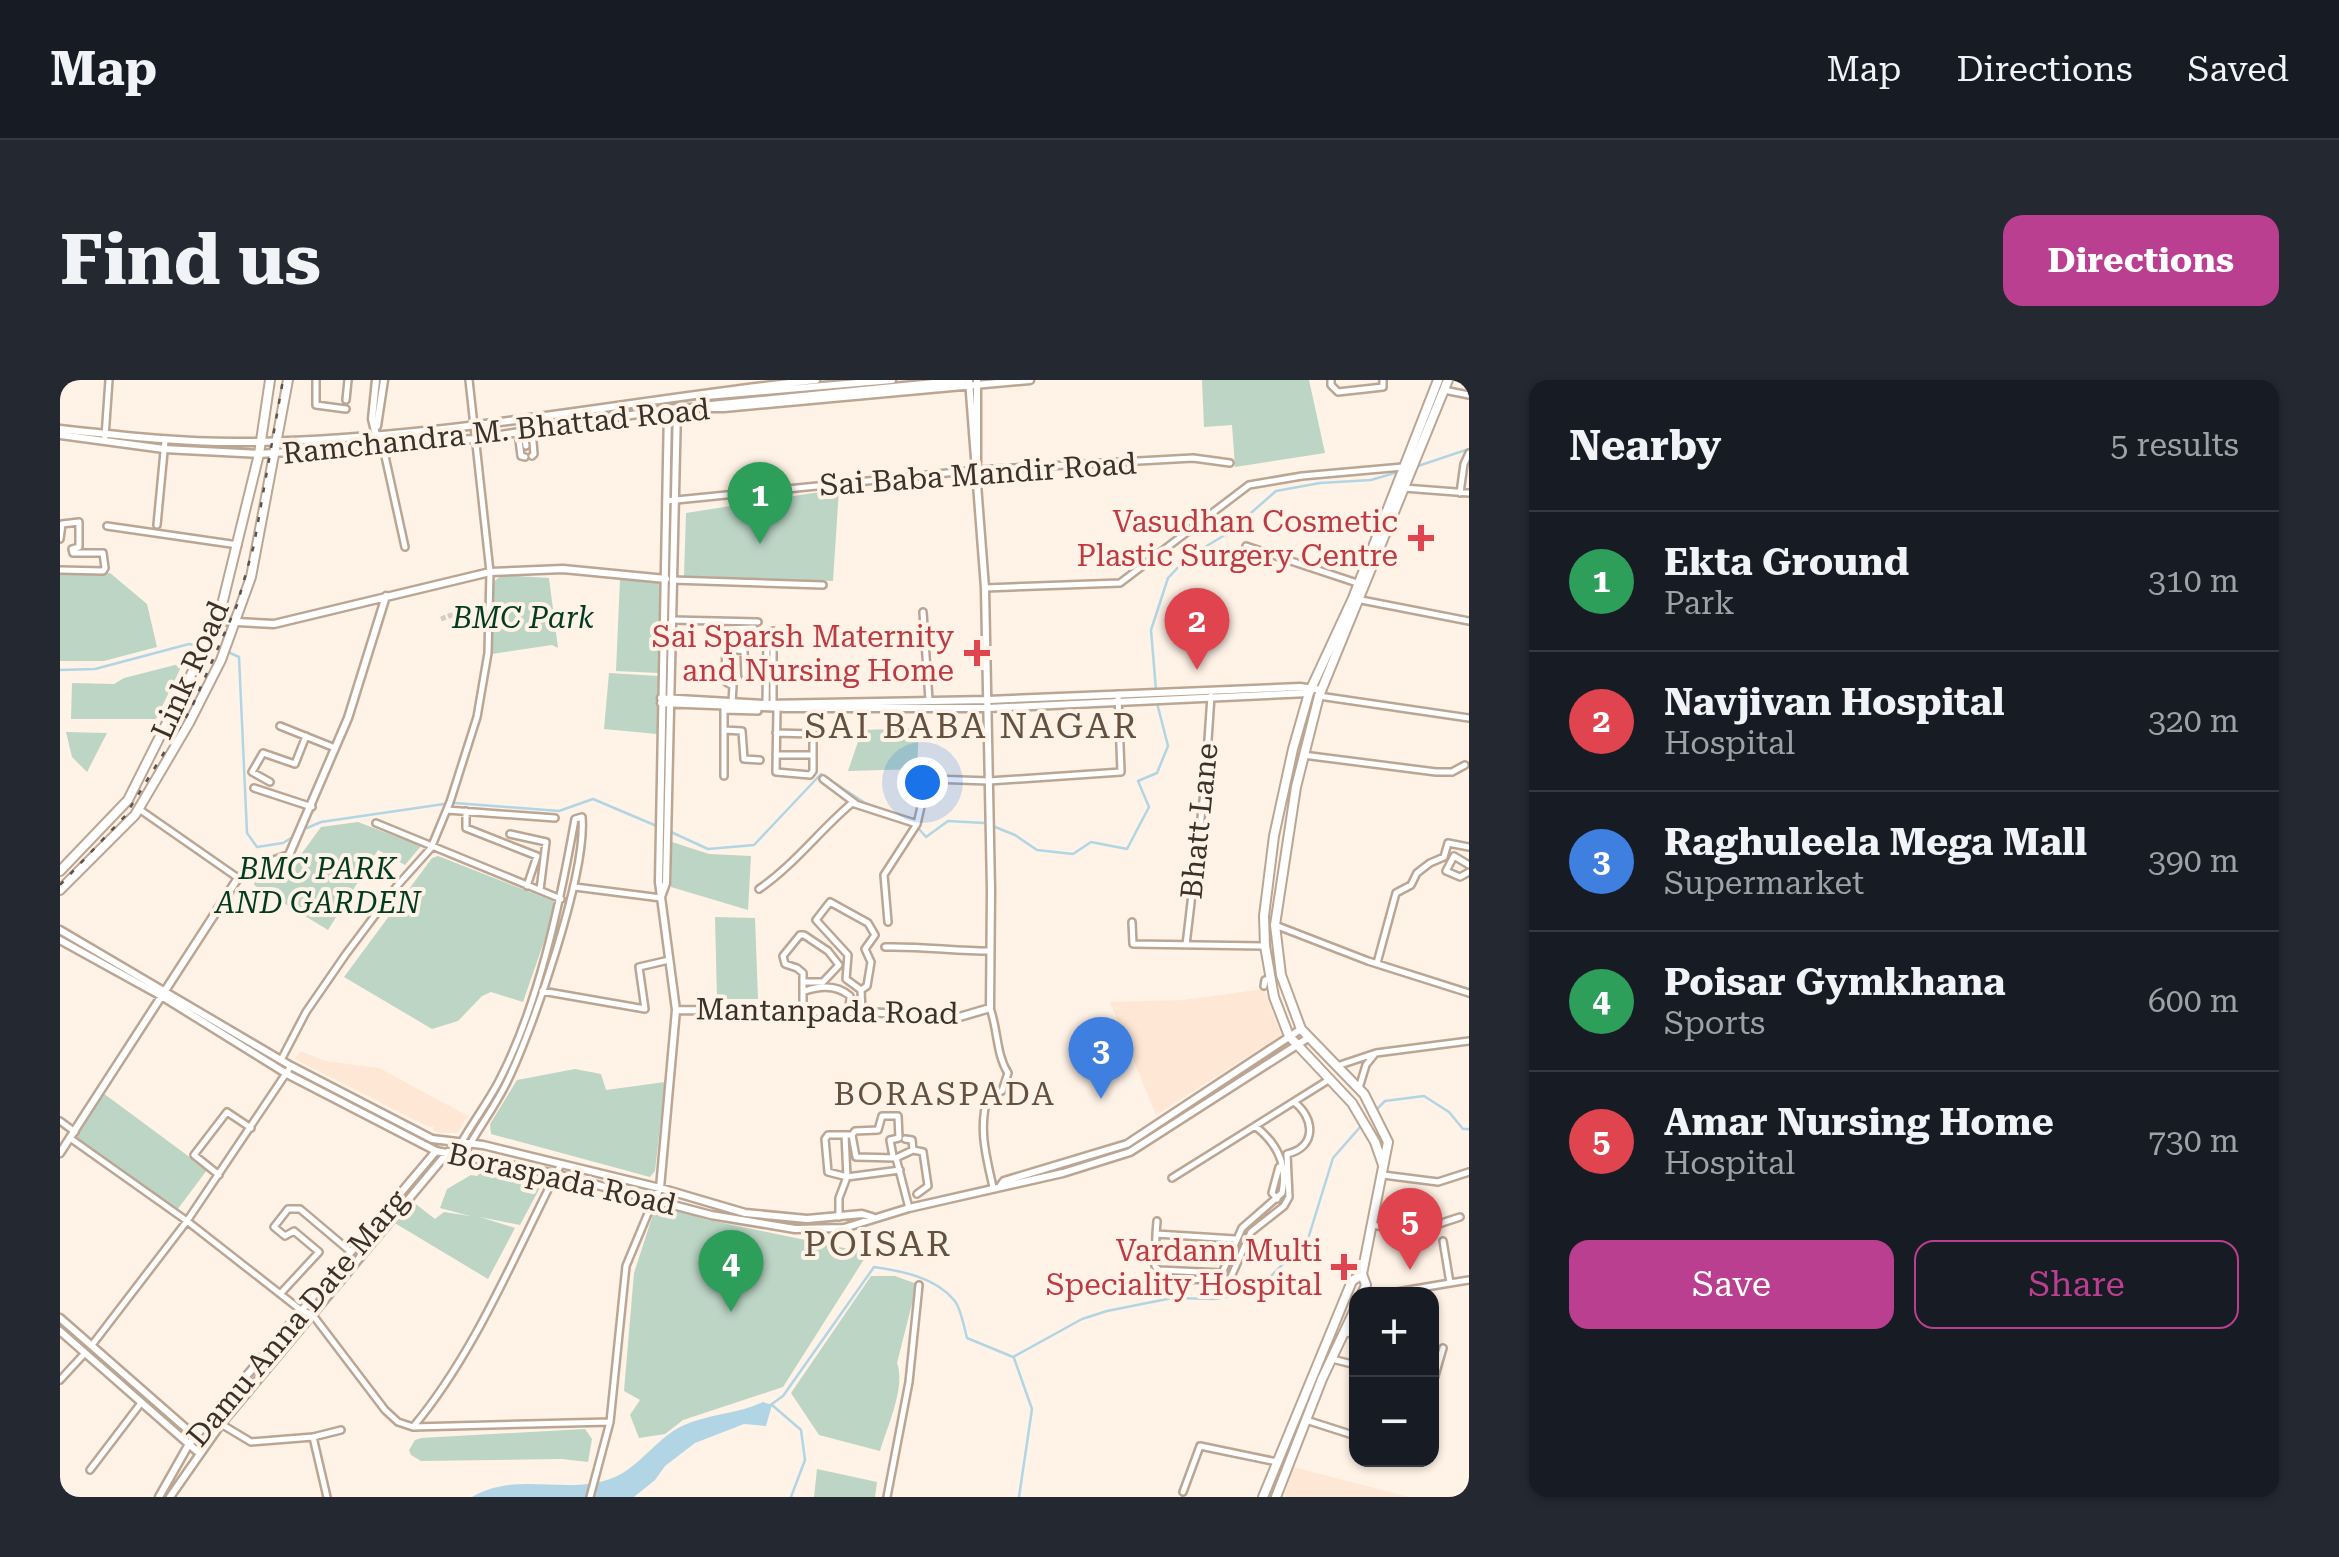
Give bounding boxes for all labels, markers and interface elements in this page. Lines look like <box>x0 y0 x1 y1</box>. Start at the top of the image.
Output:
text: Map <box>50 41 157 97</box>
text: Map <box>1827 49 1901 90</box>
text: Directions <box>1956 49 2133 90</box>
text: Saved <box>2188 49 2289 90</box>
button: Directions <box>2003 215 2279 306</box>
text: Find us <box>60 219 321 301</box>
street label: Ramchandra M. Bhattad Road <box>281 391 711 471</box>
text: Nearby <box>1569 421 1721 470</box>
text: 5 results <box>2111 426 2239 464</box>
street label: Sai Baba Mandir Road <box>818 445 1138 503</box>
pin: 1 <box>728 461 792 544</box>
place label: Vasudhan Cosmetic Plastic Surgery Centre <box>1077 504 1398 573</box>
marker: Vasudhan Cosmetic Plastic Surgery Centre <box>1408 525 1434 551</box>
text: Ekta Ground <box>1664 540 1909 584</box>
text: 1 <box>1593 562 1610 600</box>
text: 310 m <box>2148 562 2239 600</box>
text: Park <box>1664 584 1735 622</box>
pin: 2 <box>1164 588 1230 670</box>
street label: Link Road <box>144 596 236 744</box>
park label: BMC Park <box>451 600 595 635</box>
place label: Sai Sparsh Maternity and Nursing Home <box>652 619 954 688</box>
marker: Sai Sparsh Maternity and Nursing Home <box>964 640 990 666</box>
text: Navjivan Hospital <box>1664 680 2005 724</box>
text: 2 <box>1593 702 1610 740</box>
text: 320 m <box>2148 702 2239 740</box>
district label: SAI BABA NAGAR <box>805 706 1139 747</box>
text: Hospital <box>1664 724 1795 762</box>
street label: Bhatt Lane <box>1173 741 1225 901</box>
your location <box>897 757 948 808</box>
text: Raghuleela Mega Mall <box>1664 820 2087 864</box>
text: 3 <box>1593 842 1610 880</box>
text: 390 m <box>2148 842 2239 880</box>
park label: BMC PARK AND GARDEN <box>213 851 422 920</box>
text: Supermarket <box>1664 864 1864 902</box>
text: Poisar Gymkhana <box>1664 960 2006 1004</box>
text: 4 <box>1593 982 1610 1020</box>
text: 600 m <box>2148 982 2239 1020</box>
street label: Mantanpada Road <box>695 991 959 1031</box>
text: Sports <box>1664 1004 1765 1042</box>
pin: 3 <box>1068 1016 1134 1099</box>
district label: BORASPADA <box>834 1075 1056 1113</box>
text: Amar Nursing Home <box>1664 1100 2054 1144</box>
text: 5 <box>1593 1122 1610 1160</box>
text: 730 m <box>2148 1122 2239 1160</box>
street label: Boraspada Road <box>444 1136 680 1222</box>
text: Hospital <box>1664 1144 1795 1182</box>
street label: Damu Anna Date Marg <box>179 1183 415 1453</box>
pin: 5 <box>1378 1188 1442 1270</box>
district label: POISAR <box>803 1224 953 1265</box>
pin: 4 <box>698 1230 764 1312</box>
place label: Vardann Multi Speciality Hospital <box>1046 1233 1322 1302</box>
button: Save <box>1569 1240 1894 1329</box>
button: Share <box>1914 1240 2239 1329</box>
marker: Vardann Multi Speciality Hospital <box>1331 1254 1357 1280</box>
map controls <box>1349 1287 1439 1467</box>
button: + <box>1349 1287 1439 1377</box>
button: − <box>1349 1377 1439 1467</box>

